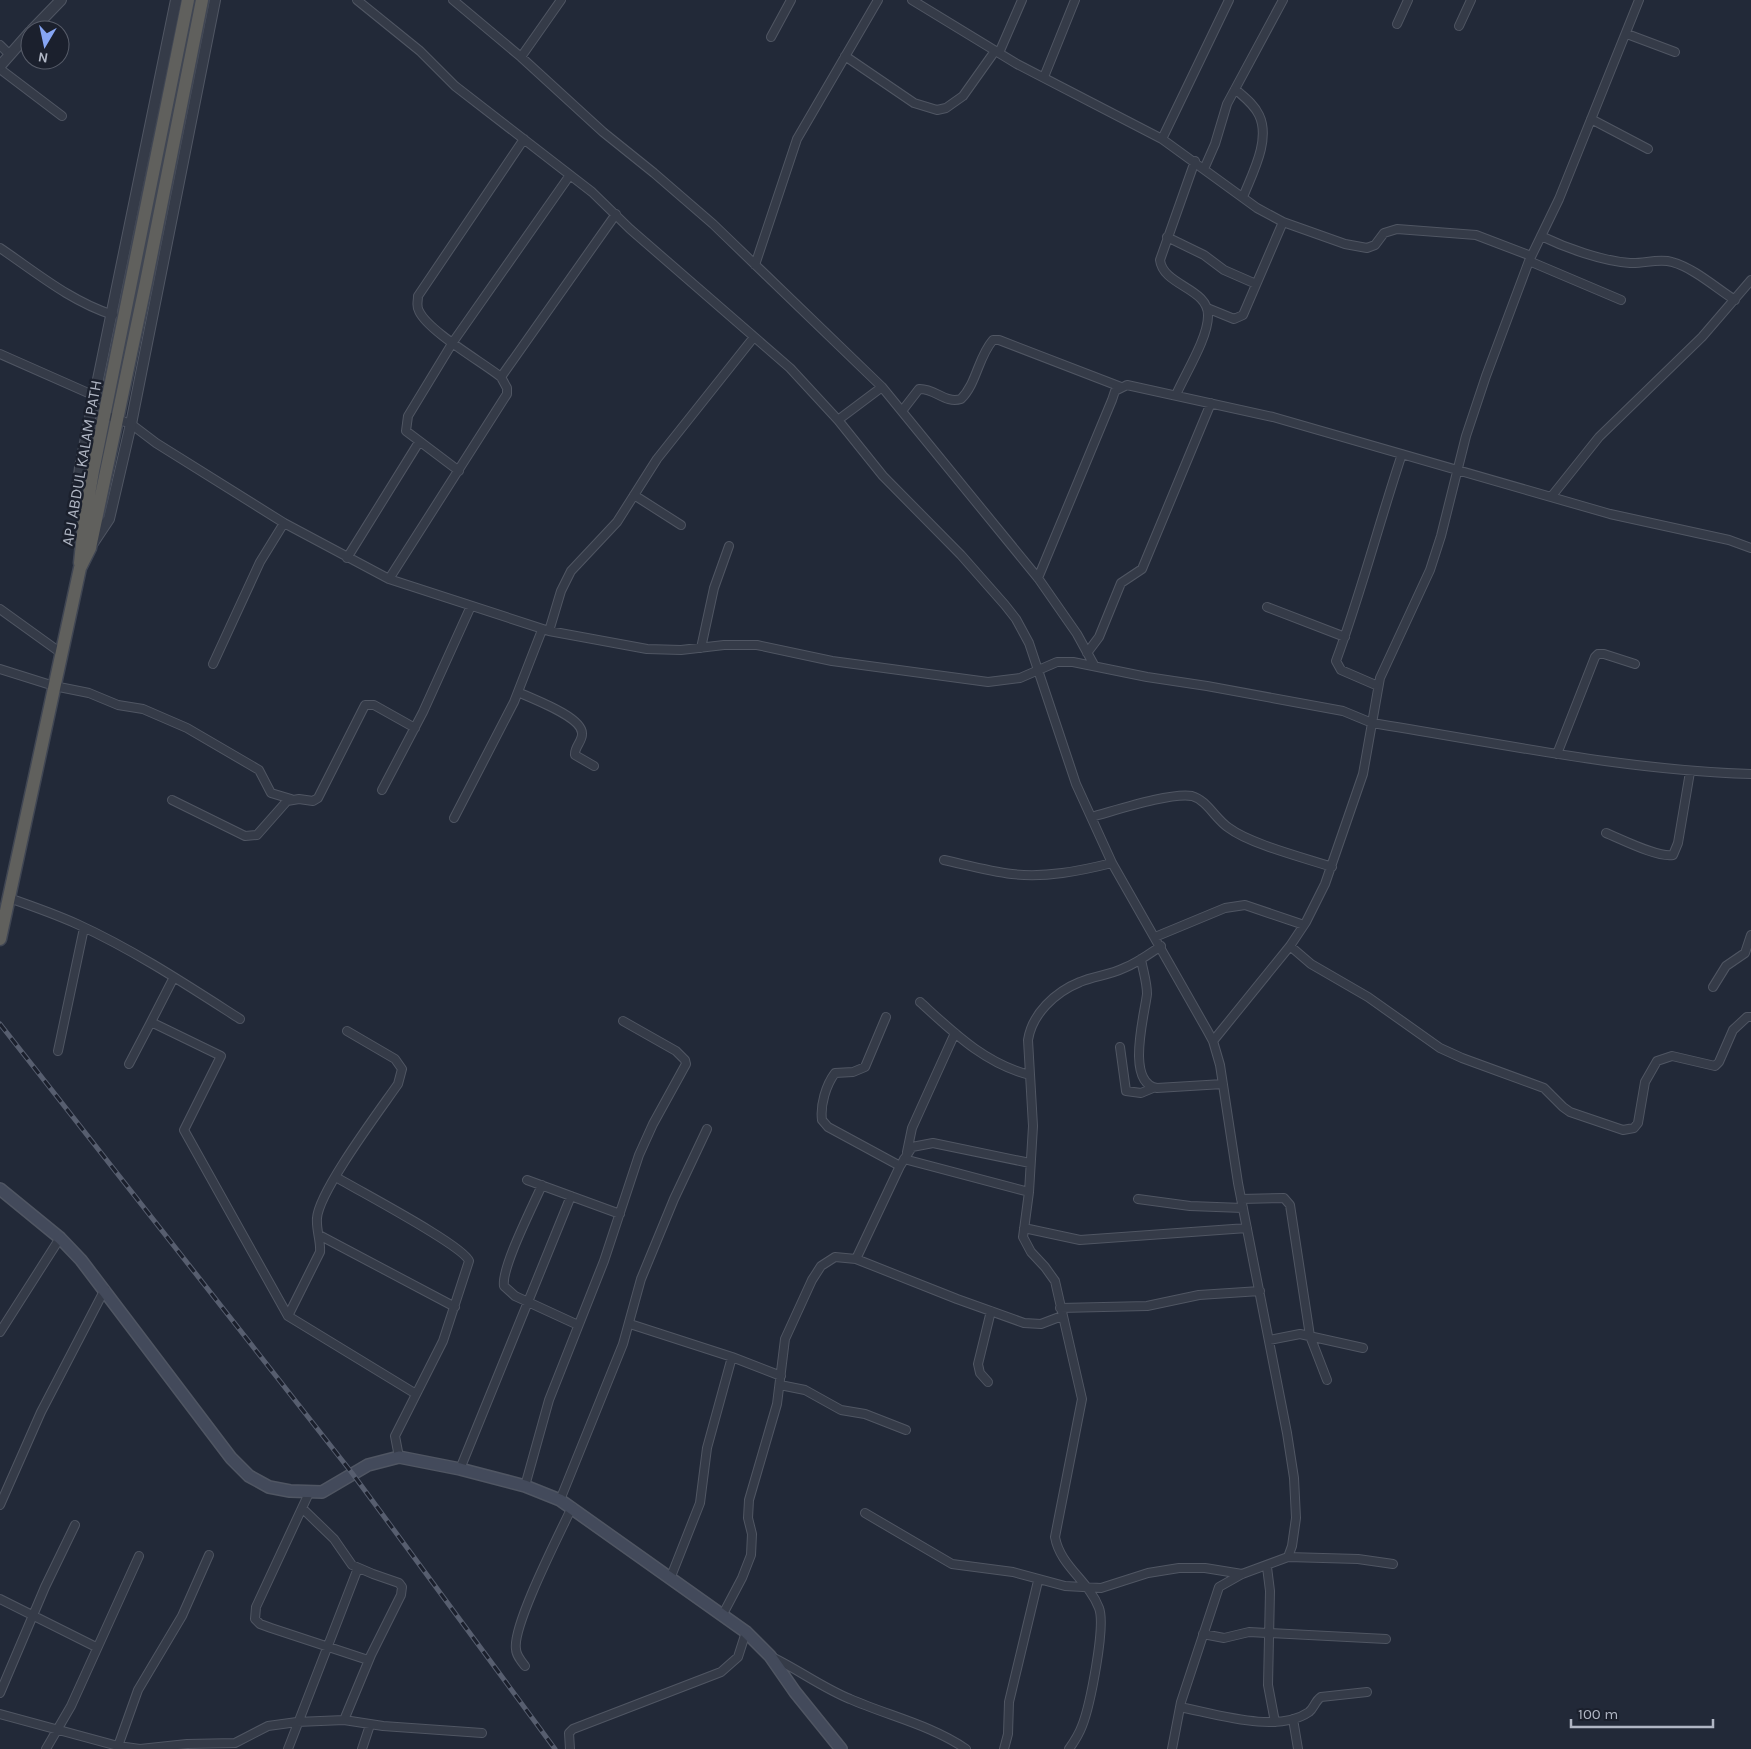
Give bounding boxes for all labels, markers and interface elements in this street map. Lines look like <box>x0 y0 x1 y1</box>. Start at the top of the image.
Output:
north arrow <box>20 20 70 70</box>
text: N <box>37 48 49 67</box>
street label: APJ ABDUL KALAM PATH <box>58 379 105 548</box>
scale bar <box>1571 1696 1714 1728</box>
text: 100 m <box>1578 1705 1618 1723</box>

